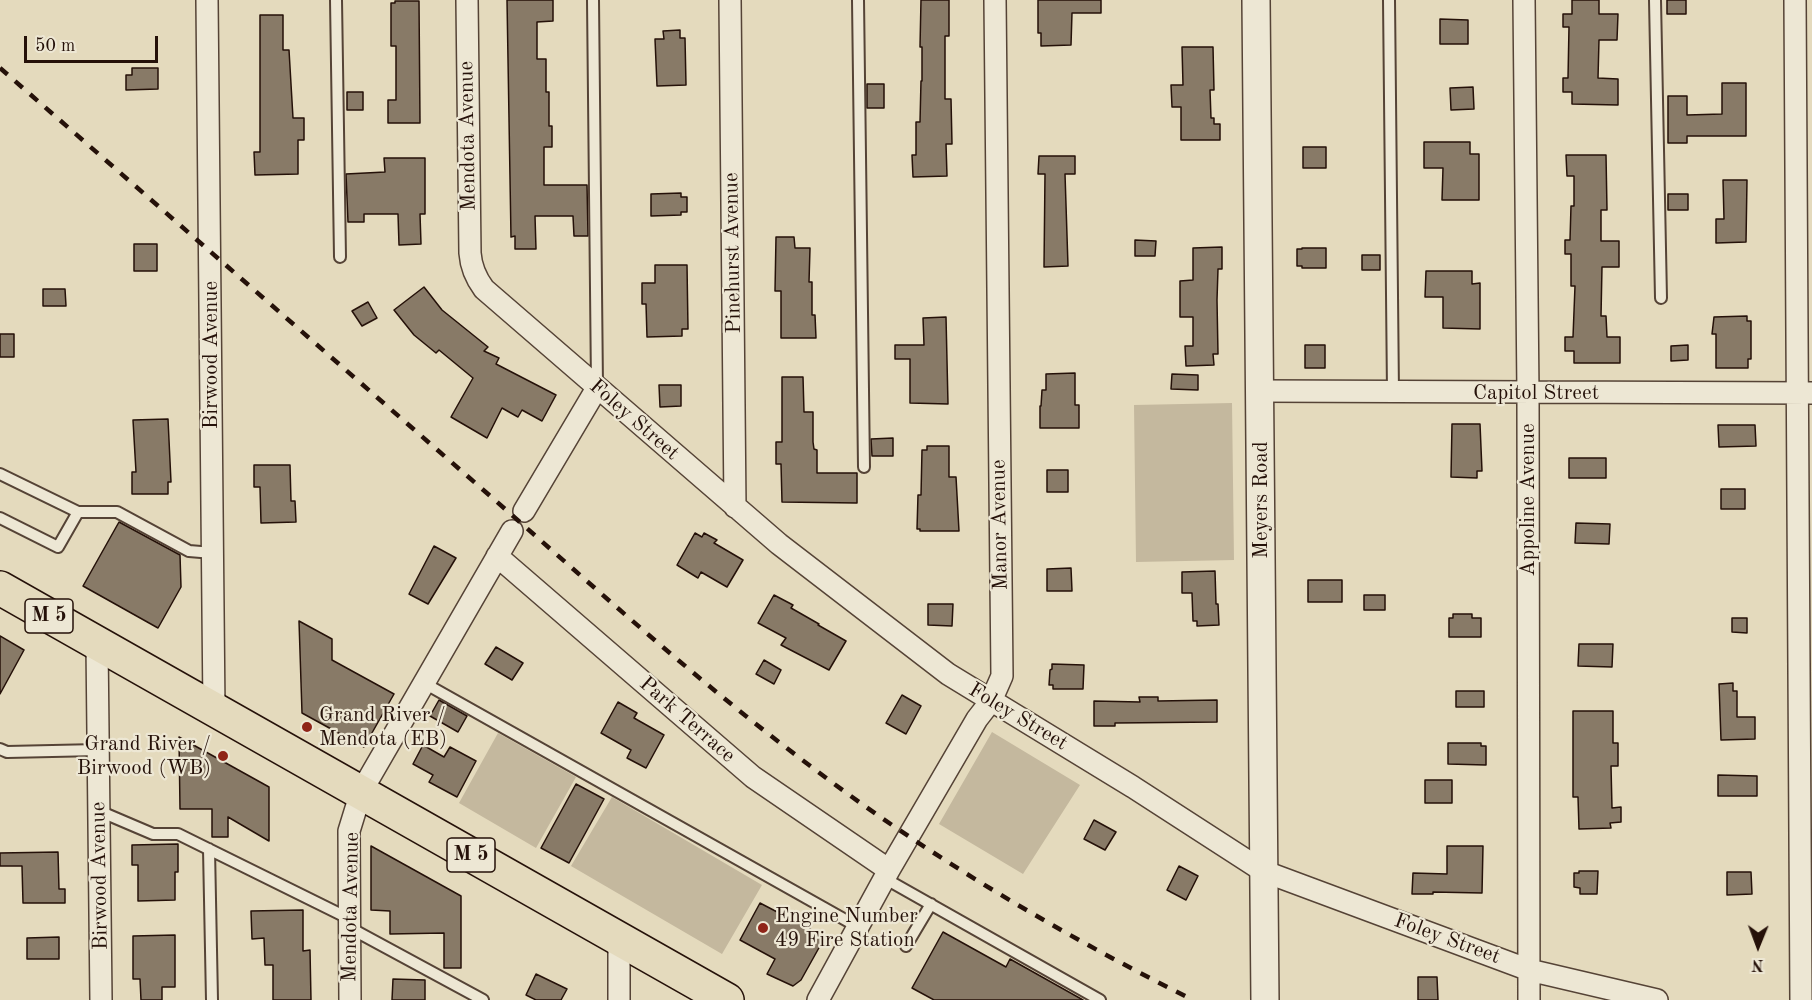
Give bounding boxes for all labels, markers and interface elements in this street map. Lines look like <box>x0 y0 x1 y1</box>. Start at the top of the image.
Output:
scale bar <box>27 24 160 62</box>
text: 50 m <box>35 37 75 55</box>
street label: Mendota Avenue <box>454 61 482 211</box>
street label: Pinehurst Avenue <box>719 172 747 334</box>
street label: Birwood Avenue <box>198 281 224 429</box>
street label: Foley Street <box>584 374 684 466</box>
street label: Capitol Street <box>1473 380 1599 406</box>
street label: Appoline Avenue <box>1515 423 1541 577</box>
street label: Meyers Road <box>1248 441 1274 559</box>
street label: Manor Avenue <box>986 459 1014 591</box>
road number: M 5 <box>25 599 73 633</box>
street label: Park Terrace <box>634 672 740 768</box>
street label: Foley Street <box>964 678 1072 756</box>
place label: Grand River / Mendota (EB) <box>319 702 447 752</box>
marker: Grand River / Mendota (EB) <box>300 720 314 734</box>
place label: Grand River / Birwood (WB) <box>77 731 211 781</box>
marker: Grand River / Birwood (WB) <box>216 749 230 763</box>
street label: Birwood Avenue <box>86 802 114 950</box>
street label: Mendota Avenue <box>337 832 365 982</box>
road number: M 5 <box>447 838 495 872</box>
place label: Engine Number 49 Fire Station <box>775 903 918 953</box>
street label: Foley Street <box>1390 908 1504 970</box>
north arrow <box>1728 916 1788 976</box>
marker: Engine Number 49 Fire Station <box>756 921 770 935</box>
text: N <box>1751 956 1764 972</box>

